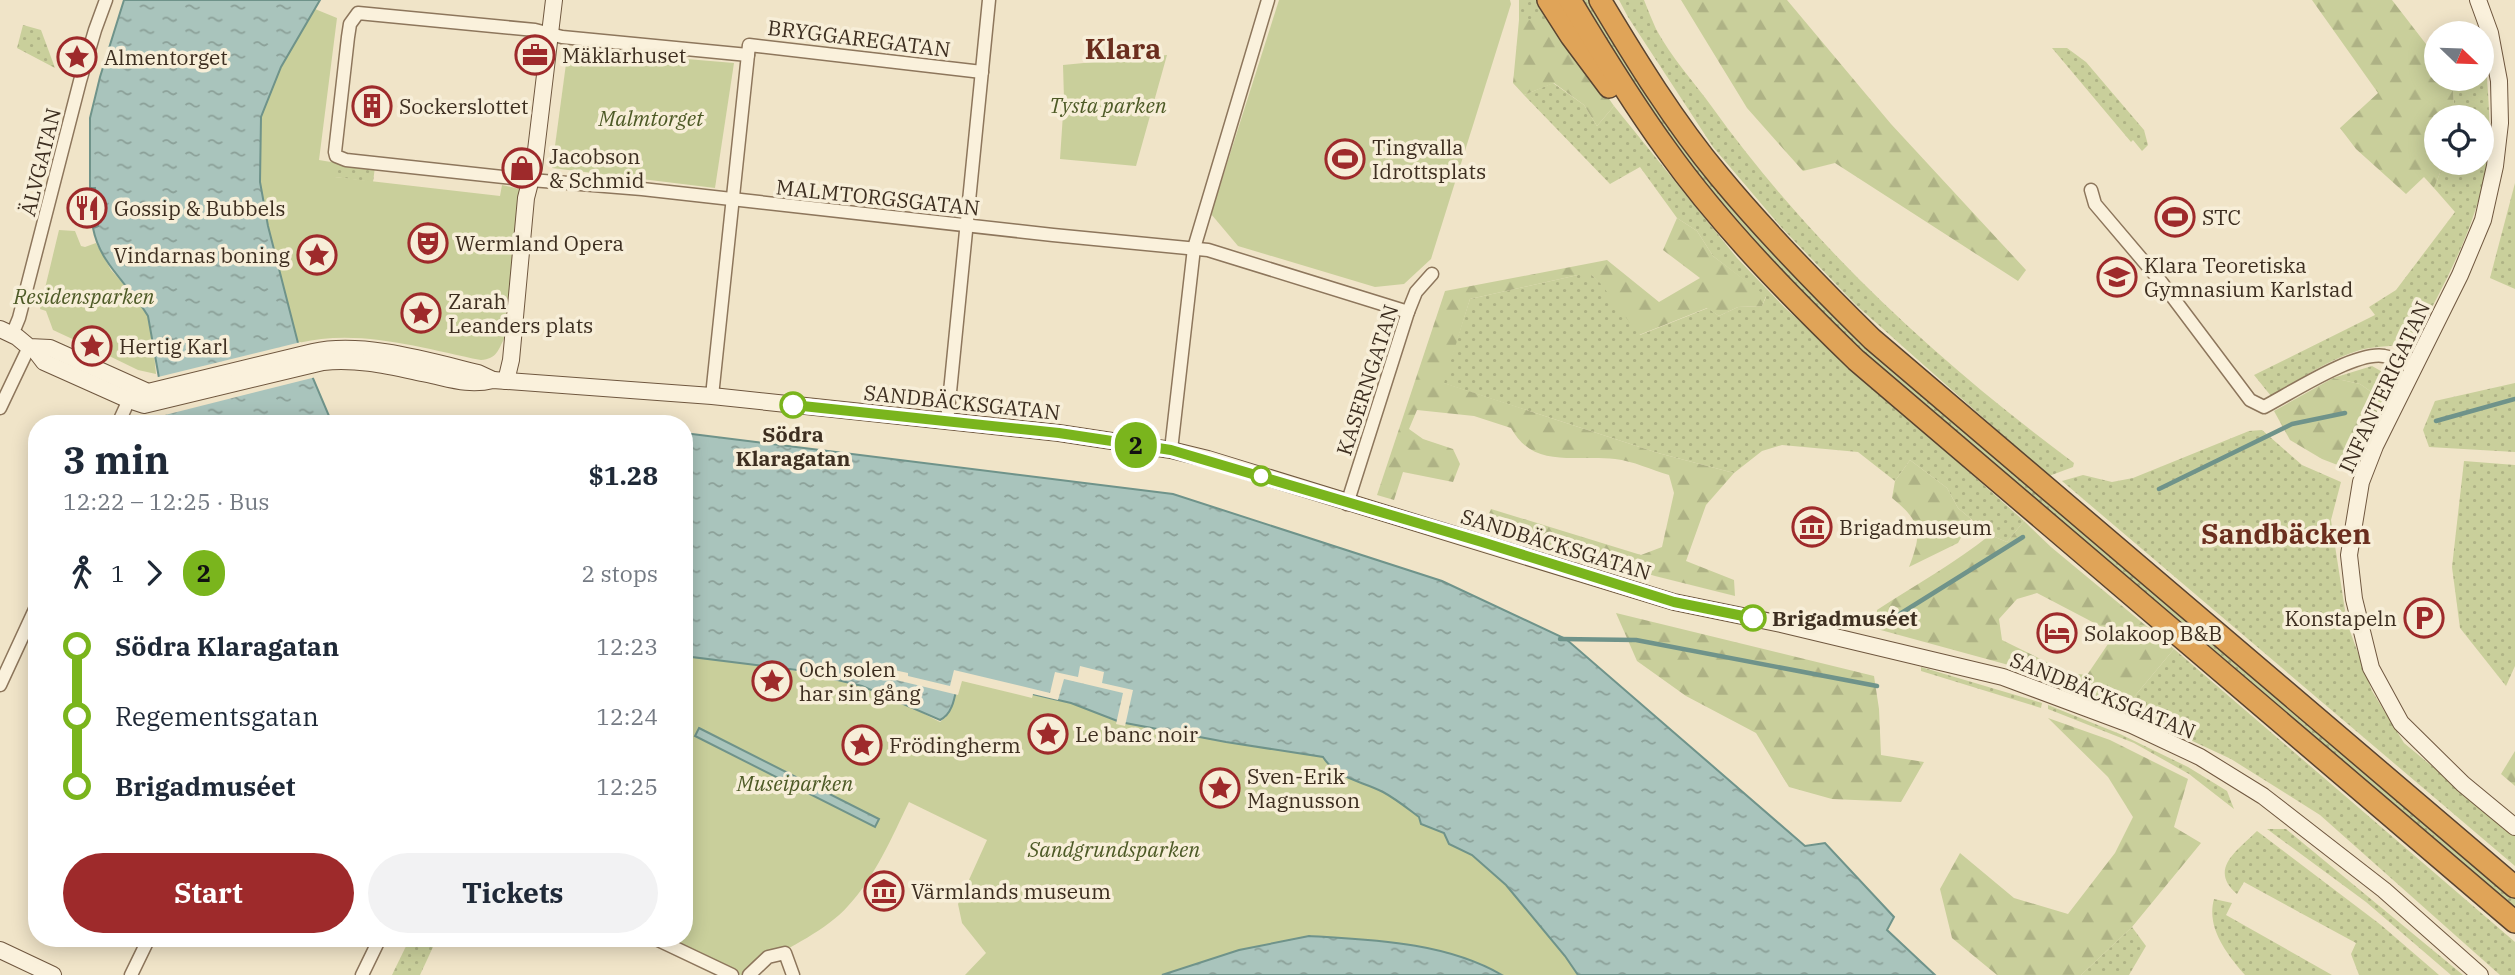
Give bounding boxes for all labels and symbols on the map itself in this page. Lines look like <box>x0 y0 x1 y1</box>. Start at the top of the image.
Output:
street label: BRYGGAREGATAN <box>766 13 952 63</box>
north arrow <box>2424 21 2494 91</box>
district label: Klara <box>1085 30 1161 67</box>
office icon: Mäklarhuset <box>514 34 556 76</box>
place icon: Almentorget <box>56 36 98 78</box>
place label: Mäklarhuset <box>562 41 686 69</box>
place label: Almentorget <box>104 43 228 71</box>
building icon: Sockerslottet <box>351 85 393 127</box>
park label: Tysta parken <box>1049 91 1167 119</box>
place label: Sockerslottet <box>399 92 528 120</box>
park label: Malmtorget <box>597 104 704 132</box>
street label: ÄLVGATAN <box>13 105 67 219</box>
place label: Tingvalla Idrottsplats <box>1372 133 1486 185</box>
sports icon: Tingvalla Idrottsplats <box>1324 138 1366 180</box>
place label: Jacobson & Schmid <box>549 142 645 194</box>
shop icon: Jacobson & Schmid <box>501 147 543 189</box>
street label: MALMTORGSGATAN <box>775 172 981 222</box>
restaurant icon: Gossip & Bubbels <box>66 187 108 229</box>
place label: Gossip & Bubbels <box>114 194 286 222</box>
sports icon: STC <box>2154 196 2196 238</box>
place label: STC <box>2202 203 2241 231</box>
theatre icon: Wermland Opera <box>407 222 449 264</box>
place label: Wermland Opera <box>455 229 624 257</box>
place icon: Vindarnas boning <box>296 234 338 276</box>
place label: Vindarnas boning <box>113 241 291 269</box>
place label: Klara Teoretiska Gymnasium Karlstad <box>2144 251 2354 303</box>
school or university icon: Klara Teoretiska Gymnasium Karlstad <box>2096 256 2138 298</box>
park label: Residensparken <box>13 282 154 310</box>
place label: Zarah Leanders plats <box>448 287 593 339</box>
place icon: Zarah Leanders plats <box>400 292 442 334</box>
street label: INFANTERIGATAN <box>2332 297 2436 477</box>
street label: KASERNGATAN <box>1329 301 1405 459</box>
place icon: Hertig Karl <box>71 325 113 367</box>
place label: Hertig Karl <box>119 332 228 360</box>
street label: SANDBÄCKSGATAN <box>862 378 1062 426</box>
marker: Södra Klaragatan <box>780 392 806 418</box>
place label: Södra Klaragatan <box>736 420 851 472</box>
line badge: 2 <box>1113 422 1159 468</box>
unlabelled marker <box>1251 466 1271 486</box>
street label: SANDBÄCKSGATAN <box>1457 502 1655 586</box>
museum icon: Brigadmuseum <box>1791 506 1833 548</box>
place label: Brigadmuseum <box>1839 513 1992 541</box>
district label: Sandbäcken <box>2201 515 2371 552</box>
parking icon: Konstapeln <box>2403 597 2445 639</box>
place label: Brigadmuséet <box>1772 604 1918 632</box>
place label: Konstapeln <box>2284 604 2397 632</box>
marker: Brigadmuséet <box>1740 605 1766 631</box>
hotel icon: Solakoop B&B <box>2036 612 2078 654</box>
place label: Solakoop B&B <box>2084 619 2222 647</box>
street label: SANDBÄCKSGATAN <box>2006 645 2200 745</box>
place label: Och solen har sin gång <box>799 655 921 707</box>
place icon: Och solen har sin gång <box>751 660 793 702</box>
place icon: Le banc noir <box>1027 713 1069 755</box>
place label: Le banc noir <box>1075 720 1199 748</box>
place icon: Frödingherm <box>841 724 883 766</box>
place label: Frödingherm <box>889 731 1021 759</box>
place label: Sven-Erik Magnusson <box>1247 762 1360 814</box>
place icon: Sven-Erik Magnusson <box>1199 767 1241 809</box>
park label: Museiparken <box>736 769 853 797</box>
park label: Sandgrundsparken <box>1027 835 1200 863</box>
museum icon: Värmlands museum <box>863 870 905 912</box>
place label: Värmlands museum <box>911 877 1111 905</box>

